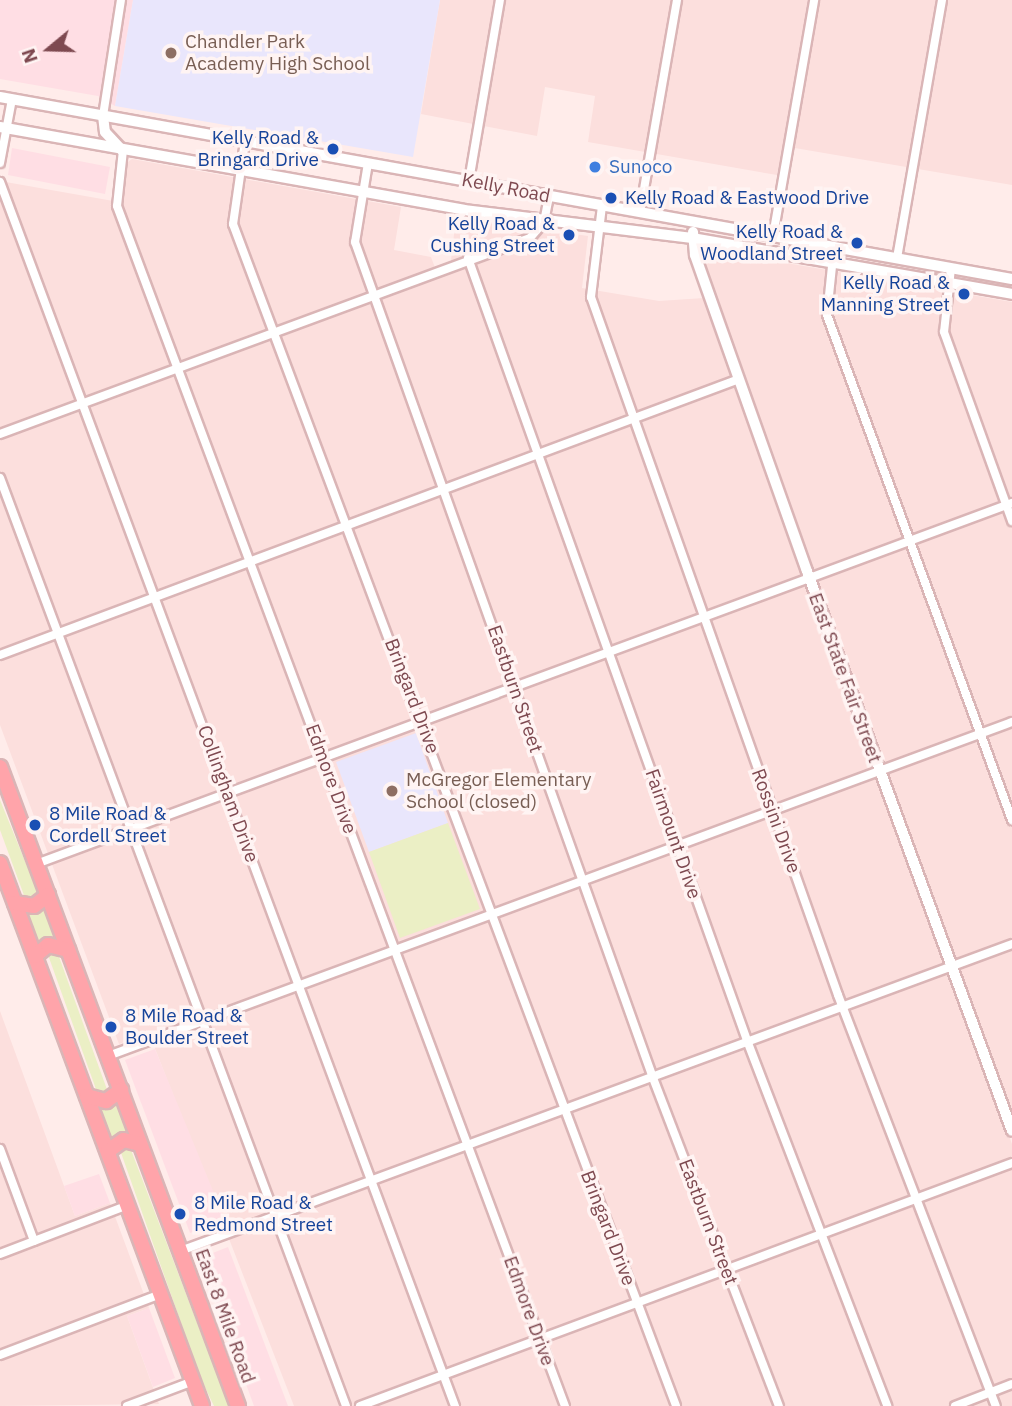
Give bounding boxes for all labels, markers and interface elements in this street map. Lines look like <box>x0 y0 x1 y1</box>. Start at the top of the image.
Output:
north arrow <box>14 14 84 84</box>
place label: Chandler Park Academy High School <box>185 31 370 75</box>
text: N <box>16 45 43 66</box>
marker: Chandler Park Academy High School <box>163 45 179 61</box>
place label: Kelly Road & Bringard Drive <box>197 127 319 171</box>
marker: Kelly Road & Bringard Drive <box>325 141 341 157</box>
place label: Sunoco <box>609 156 672 178</box>
marker: Sunoco <box>587 159 603 175</box>
street label: Kelly Road <box>460 168 552 208</box>
place label: Kelly Road & Eastwood Drive <box>625 187 869 209</box>
marker: Kelly Road & Eastwood Drive <box>603 190 619 206</box>
place label: Kelly Road & Cushing Street <box>430 213 555 257</box>
place label: Kelly Road & Woodland Street <box>700 221 843 265</box>
marker: Kelly Road & Cushing Street <box>561 227 577 243</box>
marker: Kelly Road & Woodland Street <box>849 235 865 251</box>
place label: Kelly Road & Manning Street <box>821 272 950 316</box>
marker: Kelly Road & Manning Street <box>956 286 972 302</box>
street label: East State Fair Street <box>804 590 886 766</box>
street label: Eastburn Street <box>483 622 547 756</box>
street label: Bringard Drive <box>380 635 444 757</box>
street label: Edmore Drive <box>301 721 361 837</box>
street label: Collingham Drive <box>193 722 263 866</box>
street label: Fairmount Drive <box>640 766 706 902</box>
street label: Rossini Drive <box>747 766 805 876</box>
place label: McGregor Elementary School (closed) <box>406 769 591 813</box>
marker: McGregor Elementary School (closed) <box>384 783 400 799</box>
place label: 8 Mile Road & Cordell Street <box>49 803 167 847</box>
marker: 8 Mile Road & Cordell Street <box>27 817 43 833</box>
place label: 8 Mile Road & Boulder Street <box>125 1005 249 1049</box>
marker: 8 Mile Road & Boulder Street <box>103 1019 119 1035</box>
street label: Eastburn Street <box>673 1156 743 1288</box>
street label: Bringard Drive <box>576 1167 640 1289</box>
place label: 8 Mile Road & Redmond Street <box>194 1192 333 1236</box>
marker: 8 Mile Road & Redmond Street <box>172 1206 188 1222</box>
street label: East 8 Mile Road <box>190 1246 260 1386</box>
street label: Edmore Drive <box>499 1253 559 1369</box>

